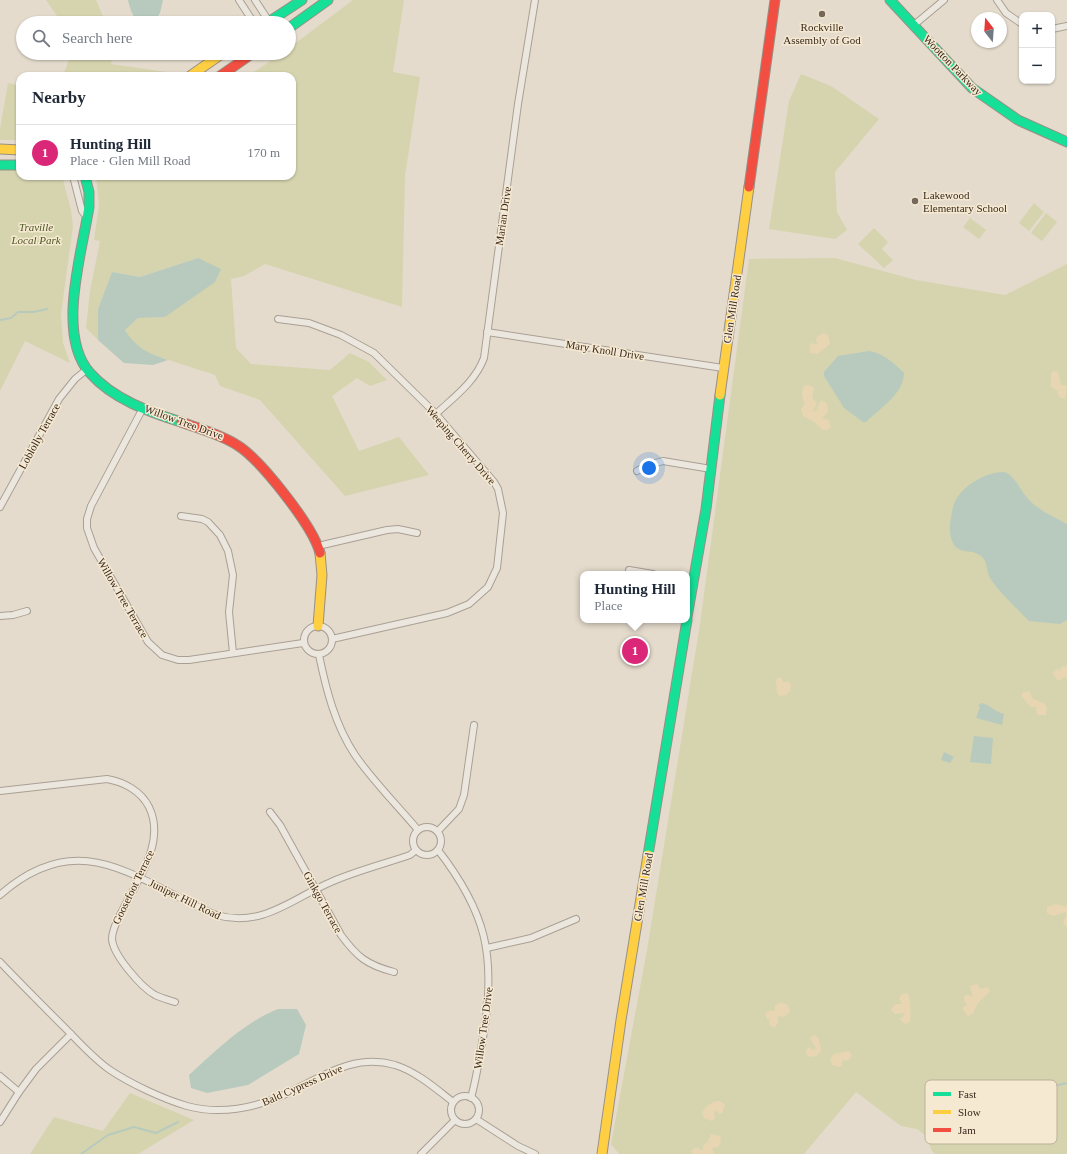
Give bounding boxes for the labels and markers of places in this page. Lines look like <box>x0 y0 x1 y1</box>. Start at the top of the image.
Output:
marker: Rockville Assembly of God <box>817 9 827 19</box>
place label: Rockville Assembly of God <box>783 21 861 46</box>
place label: Lakewood Elementary School <box>923 189 1007 214</box>
marker: Lakewood Elementary School <box>910 196 920 206</box>
pin: 1 <box>622 636 648 666</box>

